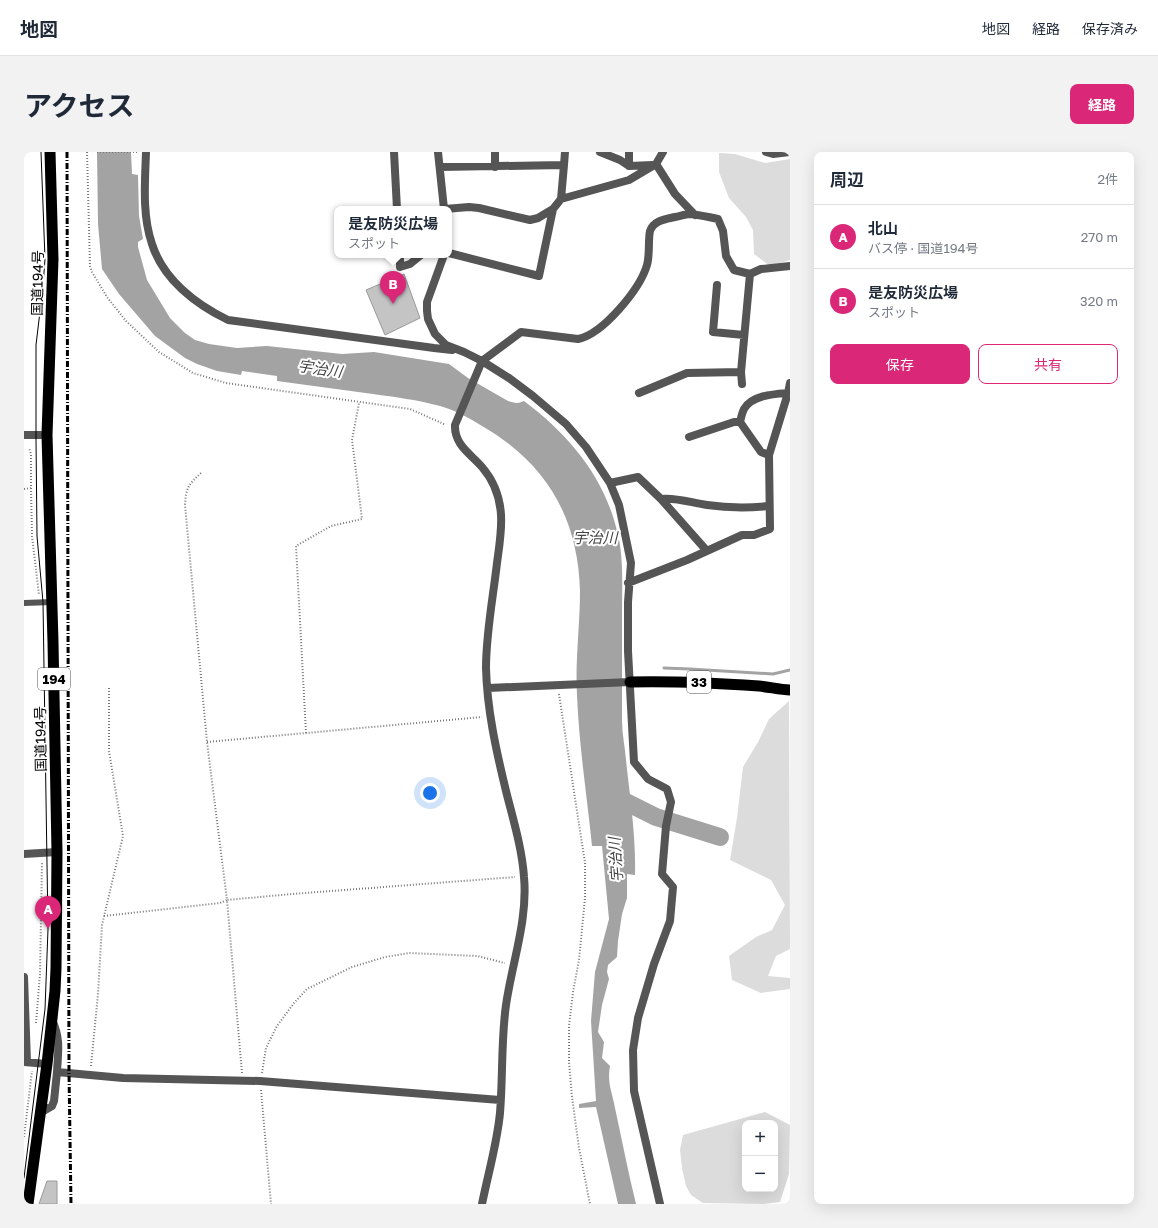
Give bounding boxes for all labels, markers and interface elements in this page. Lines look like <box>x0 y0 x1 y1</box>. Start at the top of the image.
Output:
text: 地図 <box>20 17 58 40</box>
text: 地図 <box>982 20 1010 37</box>
text: 経路 <box>1032 20 1060 37</box>
text: 保存済み <box>1082 20 1138 37</box>
button: 経路 <box>1070 84 1134 124</box>
text: アクセス <box>24 89 135 122</box>
text: 周辺 <box>830 169 864 190</box>
text: 2件 <box>1097 171 1118 187</box>
popup <box>334 206 452 258</box>
text: 是友防災広場 <box>348 214 438 232</box>
text: 北山 <box>868 219 898 237</box>
text: A <box>838 229 848 245</box>
text: 270 m <box>1081 229 1118 245</box>
text: スポット <box>348 235 400 251</box>
text: バス停 · 国道194号 <box>868 240 979 256</box>
street label: 国道194号 <box>28 250 46 316</box>
pin: B <box>380 271 406 304</box>
text: 是友防災広場 <box>868 283 958 301</box>
text: B <box>838 293 848 309</box>
text: 320 m <box>1080 293 1118 309</box>
text: スポット <box>868 304 920 320</box>
button: 保存 <box>830 344 970 384</box>
button: 共有 <box>978 344 1118 384</box>
water label: 宇治川 <box>296 356 346 380</box>
water label: 宇治川 <box>572 528 619 546</box>
road number: 194 <box>38 668 70 690</box>
road number: 33 <box>687 671 711 693</box>
street label: 国道194号 <box>31 706 49 772</box>
your location <box>420 783 440 803</box>
water label: 宇治川 <box>604 835 626 883</box>
pin: A <box>35 896 61 929</box>
map controls <box>742 1120 778 1192</box>
button: + <box>742 1120 778 1156</box>
button: − <box>742 1156 778 1192</box>

